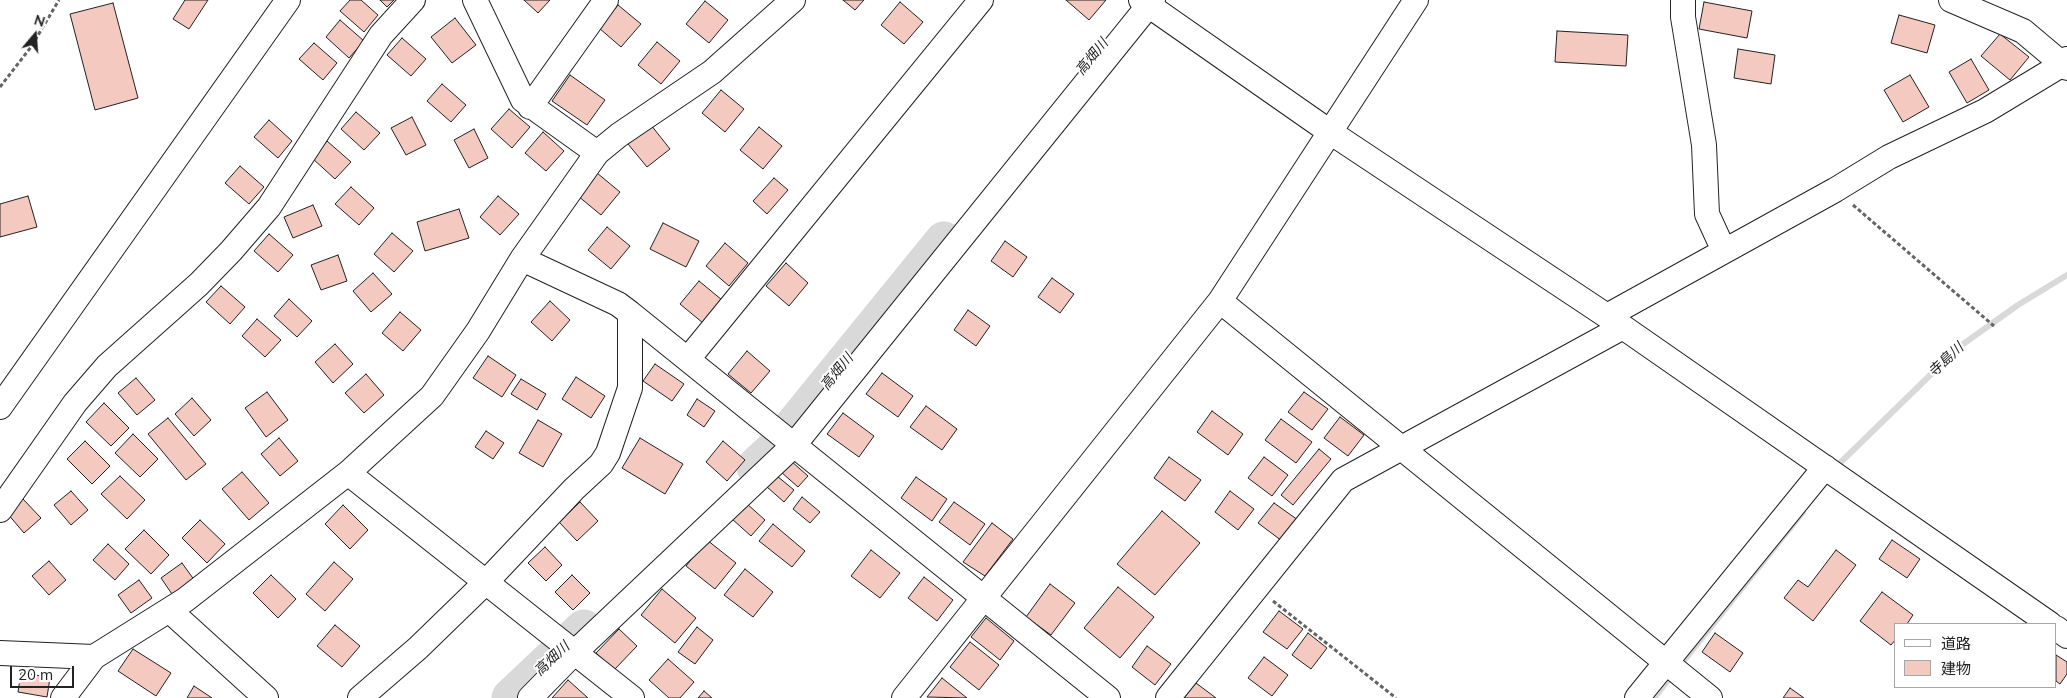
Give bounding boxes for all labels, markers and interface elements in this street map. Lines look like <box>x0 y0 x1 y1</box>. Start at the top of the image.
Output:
north arrow <box>10 10 60 60</box>
text: N <box>32 11 47 31</box>
water label: 高畑川 <box>1072 35 1112 79</box>
water label: 寺島川 <box>1925 340 1967 380</box>
water label: 高畑川 <box>817 350 857 394</box>
legend <box>1894 623 2057 688</box>
text: 道路 <box>1941 634 1971 653</box>
water label: 高畑川 <box>531 639 573 679</box>
scale bar <box>12 656 76 688</box>
text: 建物 <box>1941 659 1971 678</box>
text: 20 m <box>18 665 53 684</box>

